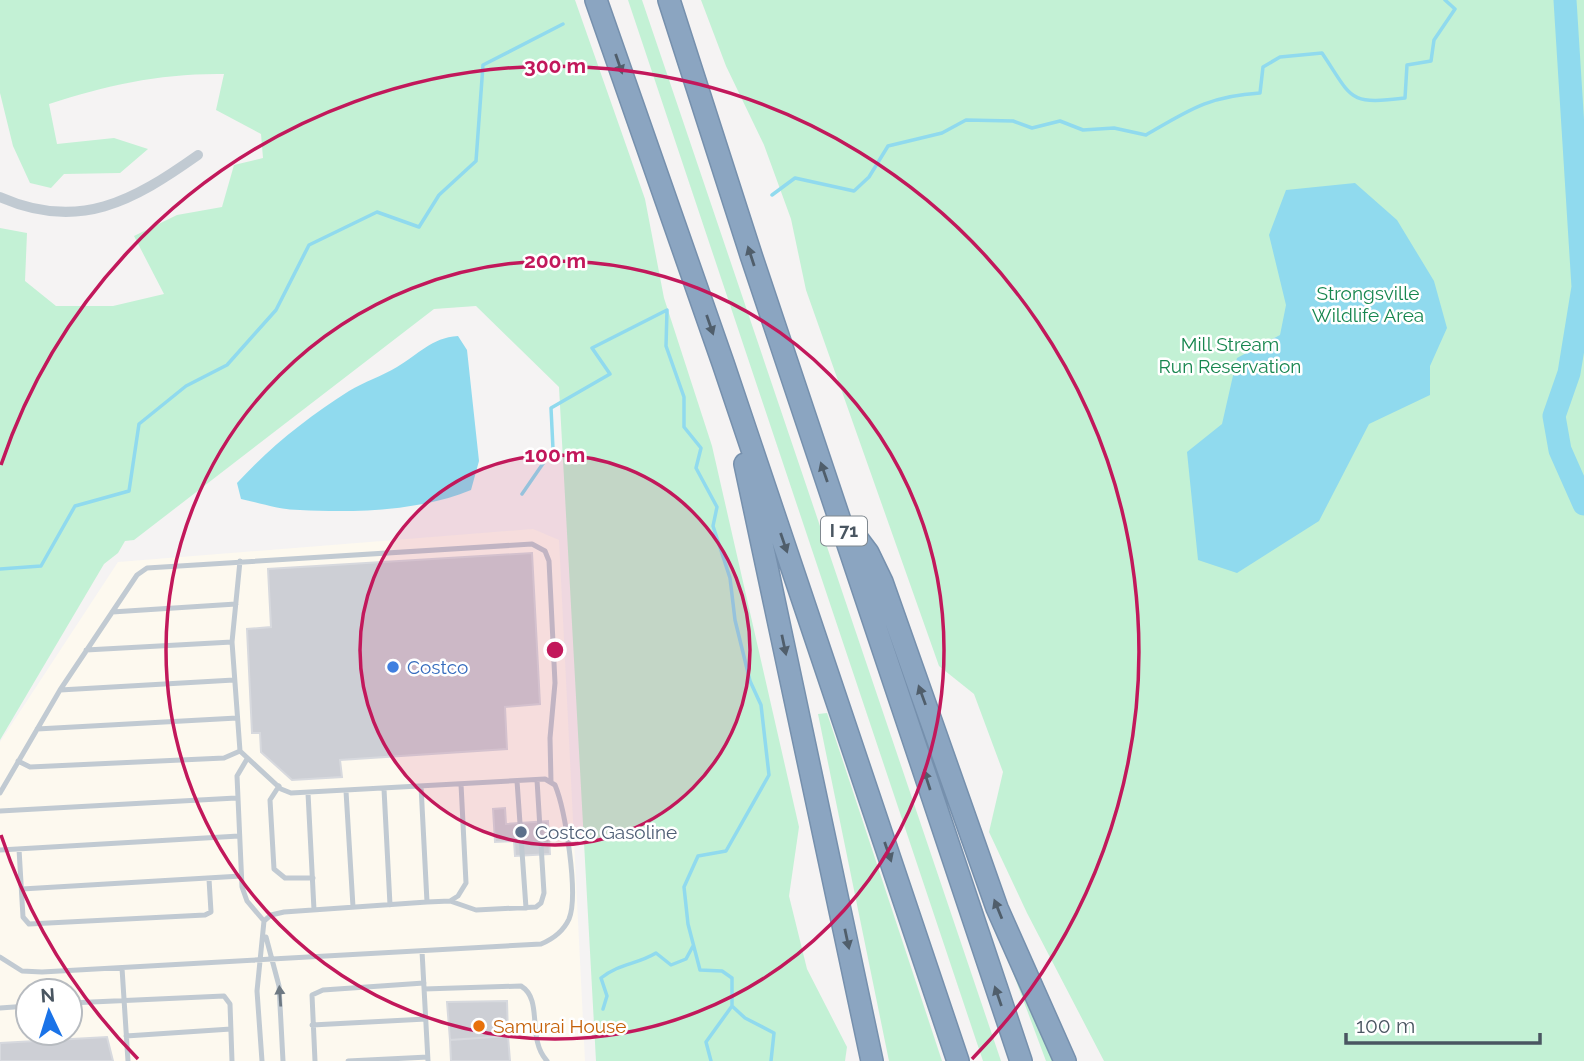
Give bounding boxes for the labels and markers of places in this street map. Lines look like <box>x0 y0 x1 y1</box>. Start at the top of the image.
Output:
centre of rings <box>543 638 567 662</box>
place label: Costco <box>407 656 468 678</box>
marker: Costco <box>385 659 401 675</box>
place label: Costco Gasoline <box>535 821 677 843</box>
marker: Costco Gasoline <box>513 824 529 840</box>
place label: Samurai House <box>493 1015 626 1037</box>
marker: Samurai House <box>471 1018 487 1034</box>

